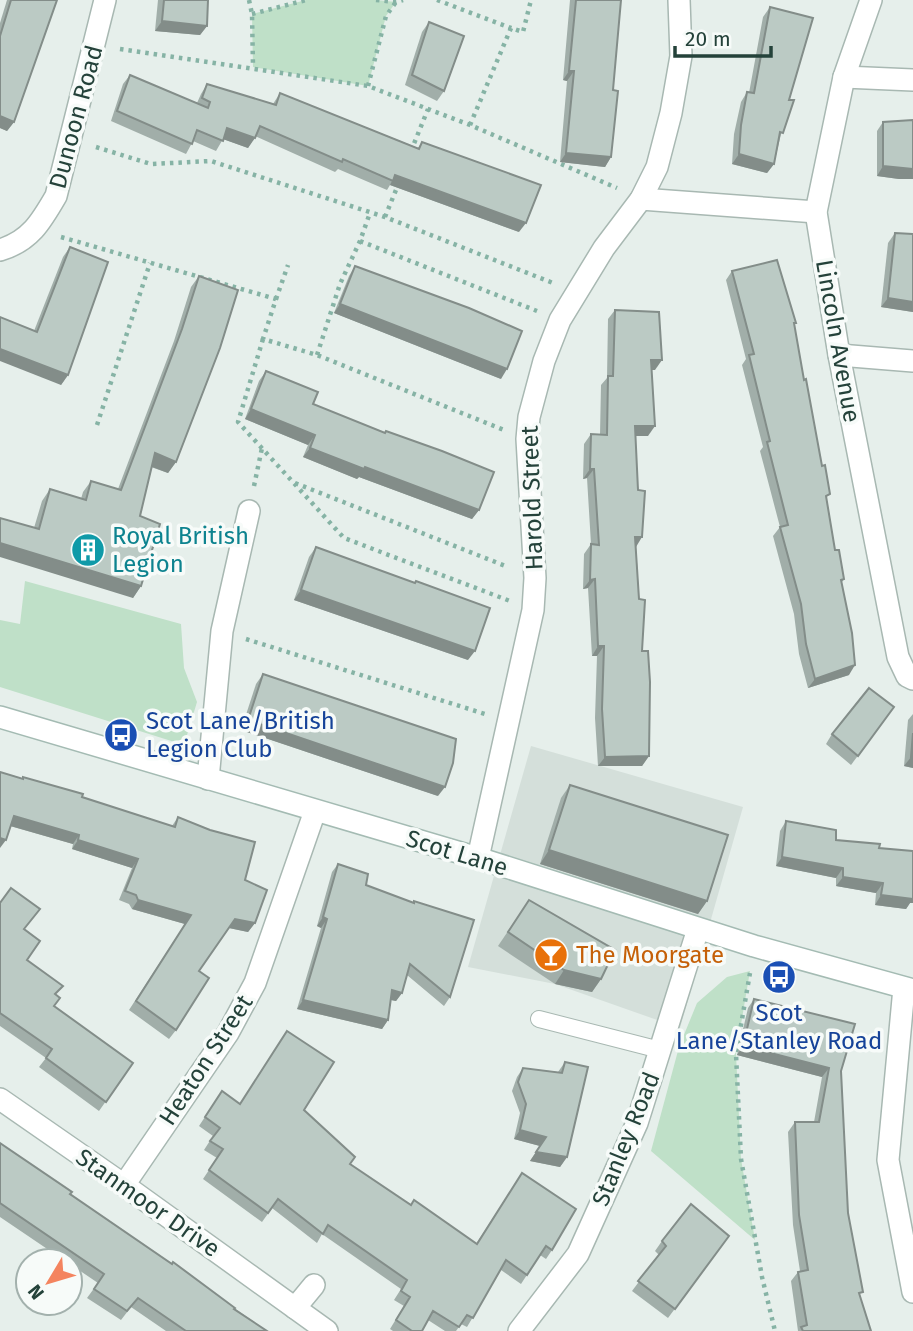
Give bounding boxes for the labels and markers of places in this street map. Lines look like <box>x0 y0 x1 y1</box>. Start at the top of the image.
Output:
place label: Royal British Legion <box>112 522 249 578</box>
building icon: Royal British Legion <box>69 531 107 569</box>
place label: Scot Lane/British Legion Club <box>146 707 335 763</box>
bus stop icon: Scot Lane/British Legion Club <box>102 716 140 754</box>
bar icon: The Moorgate <box>532 936 570 974</box>
place label: The Moorgate <box>576 941 724 969</box>
bus stop icon: Scot Lane/Stanley Road <box>760 958 798 996</box>
place label: Scot Lane/Stanley Road <box>676 999 882 1055</box>

